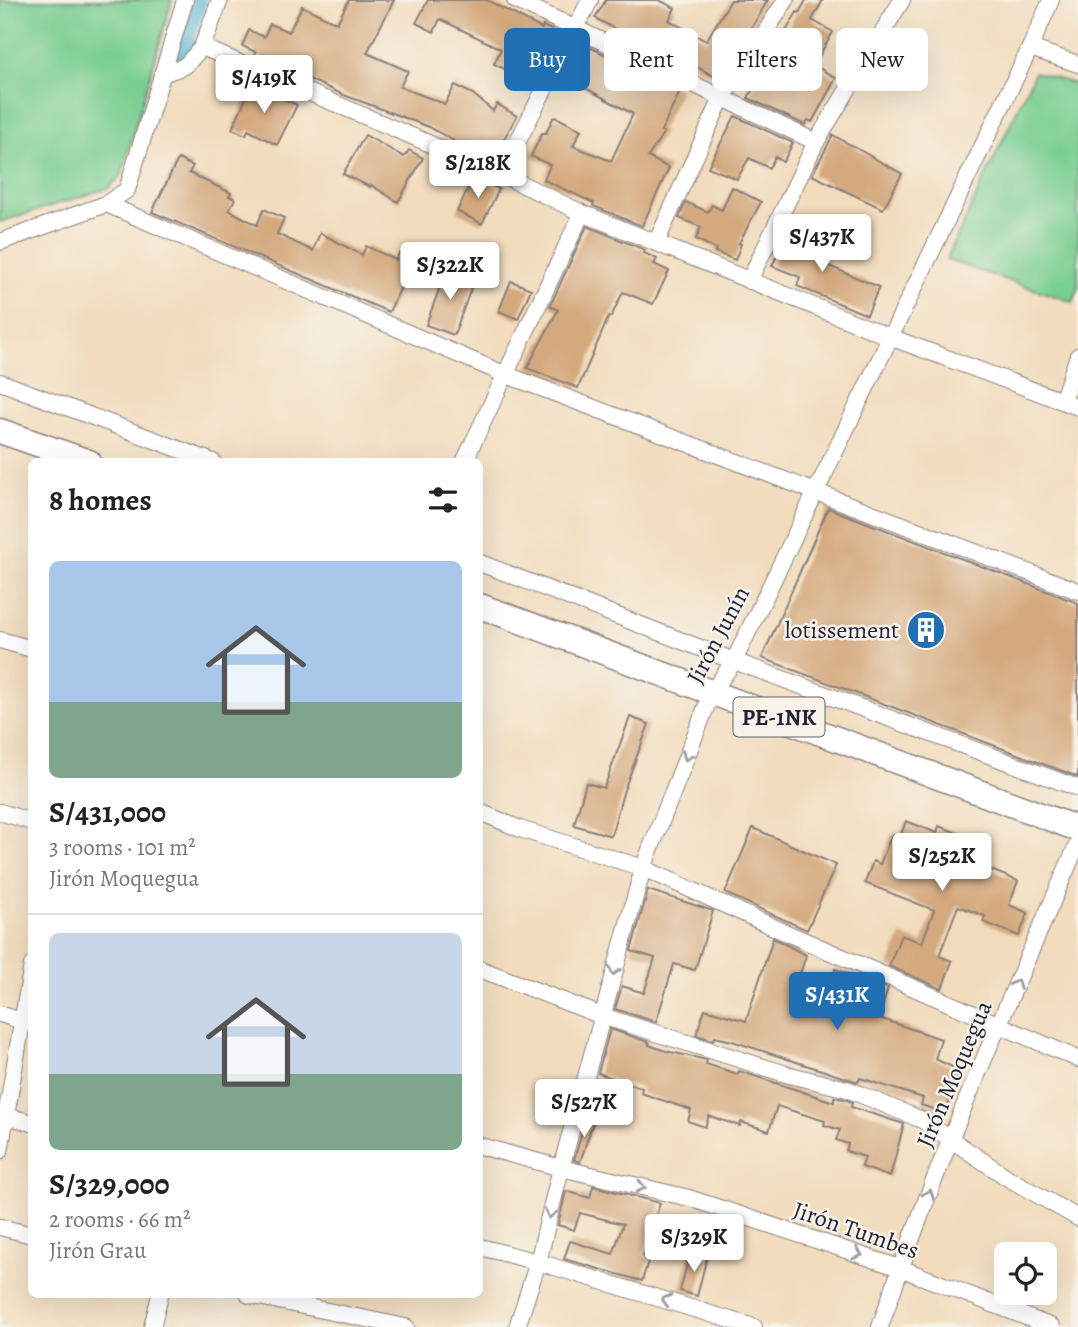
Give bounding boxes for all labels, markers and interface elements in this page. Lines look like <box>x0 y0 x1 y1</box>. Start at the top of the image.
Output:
chip: Buy <box>504 28 590 91</box>
chip: Rent <box>604 28 698 91</box>
chip: Filters <box>712 28 822 91</box>
chip: New <box>836 28 928 91</box>
pin: S/419K <box>207 55 321 115</box>
text: S/419K <box>232 62 296 93</box>
pin: S/218K <box>421 140 535 200</box>
text: S/218K <box>445 147 511 178</box>
pin: S/437K <box>765 215 879 274</box>
text: S/437K <box>789 221 855 252</box>
pin: S/322K <box>393 243 507 302</box>
text: S/322K <box>416 249 484 280</box>
text: 8 homes <box>49 480 152 520</box>
icon: filters <box>424 481 462 519</box>
street label: Jirón Junín <box>679 581 757 689</box>
icon: home <box>193 607 319 733</box>
building icon: lotissement <box>905 609 947 651</box>
place label: lotissement <box>785 614 899 646</box>
road number: PE-1NK <box>734 698 824 736</box>
one-way arrow <box>681 749 695 761</box>
text: S/431,000 <box>49 792 166 832</box>
text: 3 rooms · 101 m² <box>49 832 196 863</box>
pin: S/252K <box>885 834 999 893</box>
text: S/252K <box>908 840 976 871</box>
text: Jirón Moquegua <box>49 863 199 894</box>
one-way arrow <box>608 965 623 977</box>
pin: S/431K <box>780 972 894 1032</box>
icon: home <box>193 979 319 1105</box>
text: S/431K <box>805 979 869 1010</box>
one-way arrow <box>1008 979 1022 991</box>
street label: Jirón Moquegua <box>909 995 1000 1152</box>
pin: S/527K <box>527 1080 641 1139</box>
text: S/527K <box>551 1086 617 1117</box>
text: S/329,000 <box>49 1164 170 1204</box>
one-way arrow <box>635 1179 647 1193</box>
one-way arrow <box>921 1189 935 1201</box>
street label: Jirón Tumbes <box>789 1194 923 1266</box>
text: 2 rooms · 66 m² <box>49 1204 191 1235</box>
one-way arrow <box>543 1208 558 1220</box>
pin: S/329K <box>637 1214 751 1274</box>
text: S/329K <box>661 1221 727 1252</box>
text: Jirón Grau <box>49 1235 146 1266</box>
map controls <box>994 1242 1057 1305</box>
button: locate <box>994 1242 1057 1305</box>
one-way arrow <box>851 1246 863 1260</box>
one-way arrow <box>660 1294 672 1309</box>

